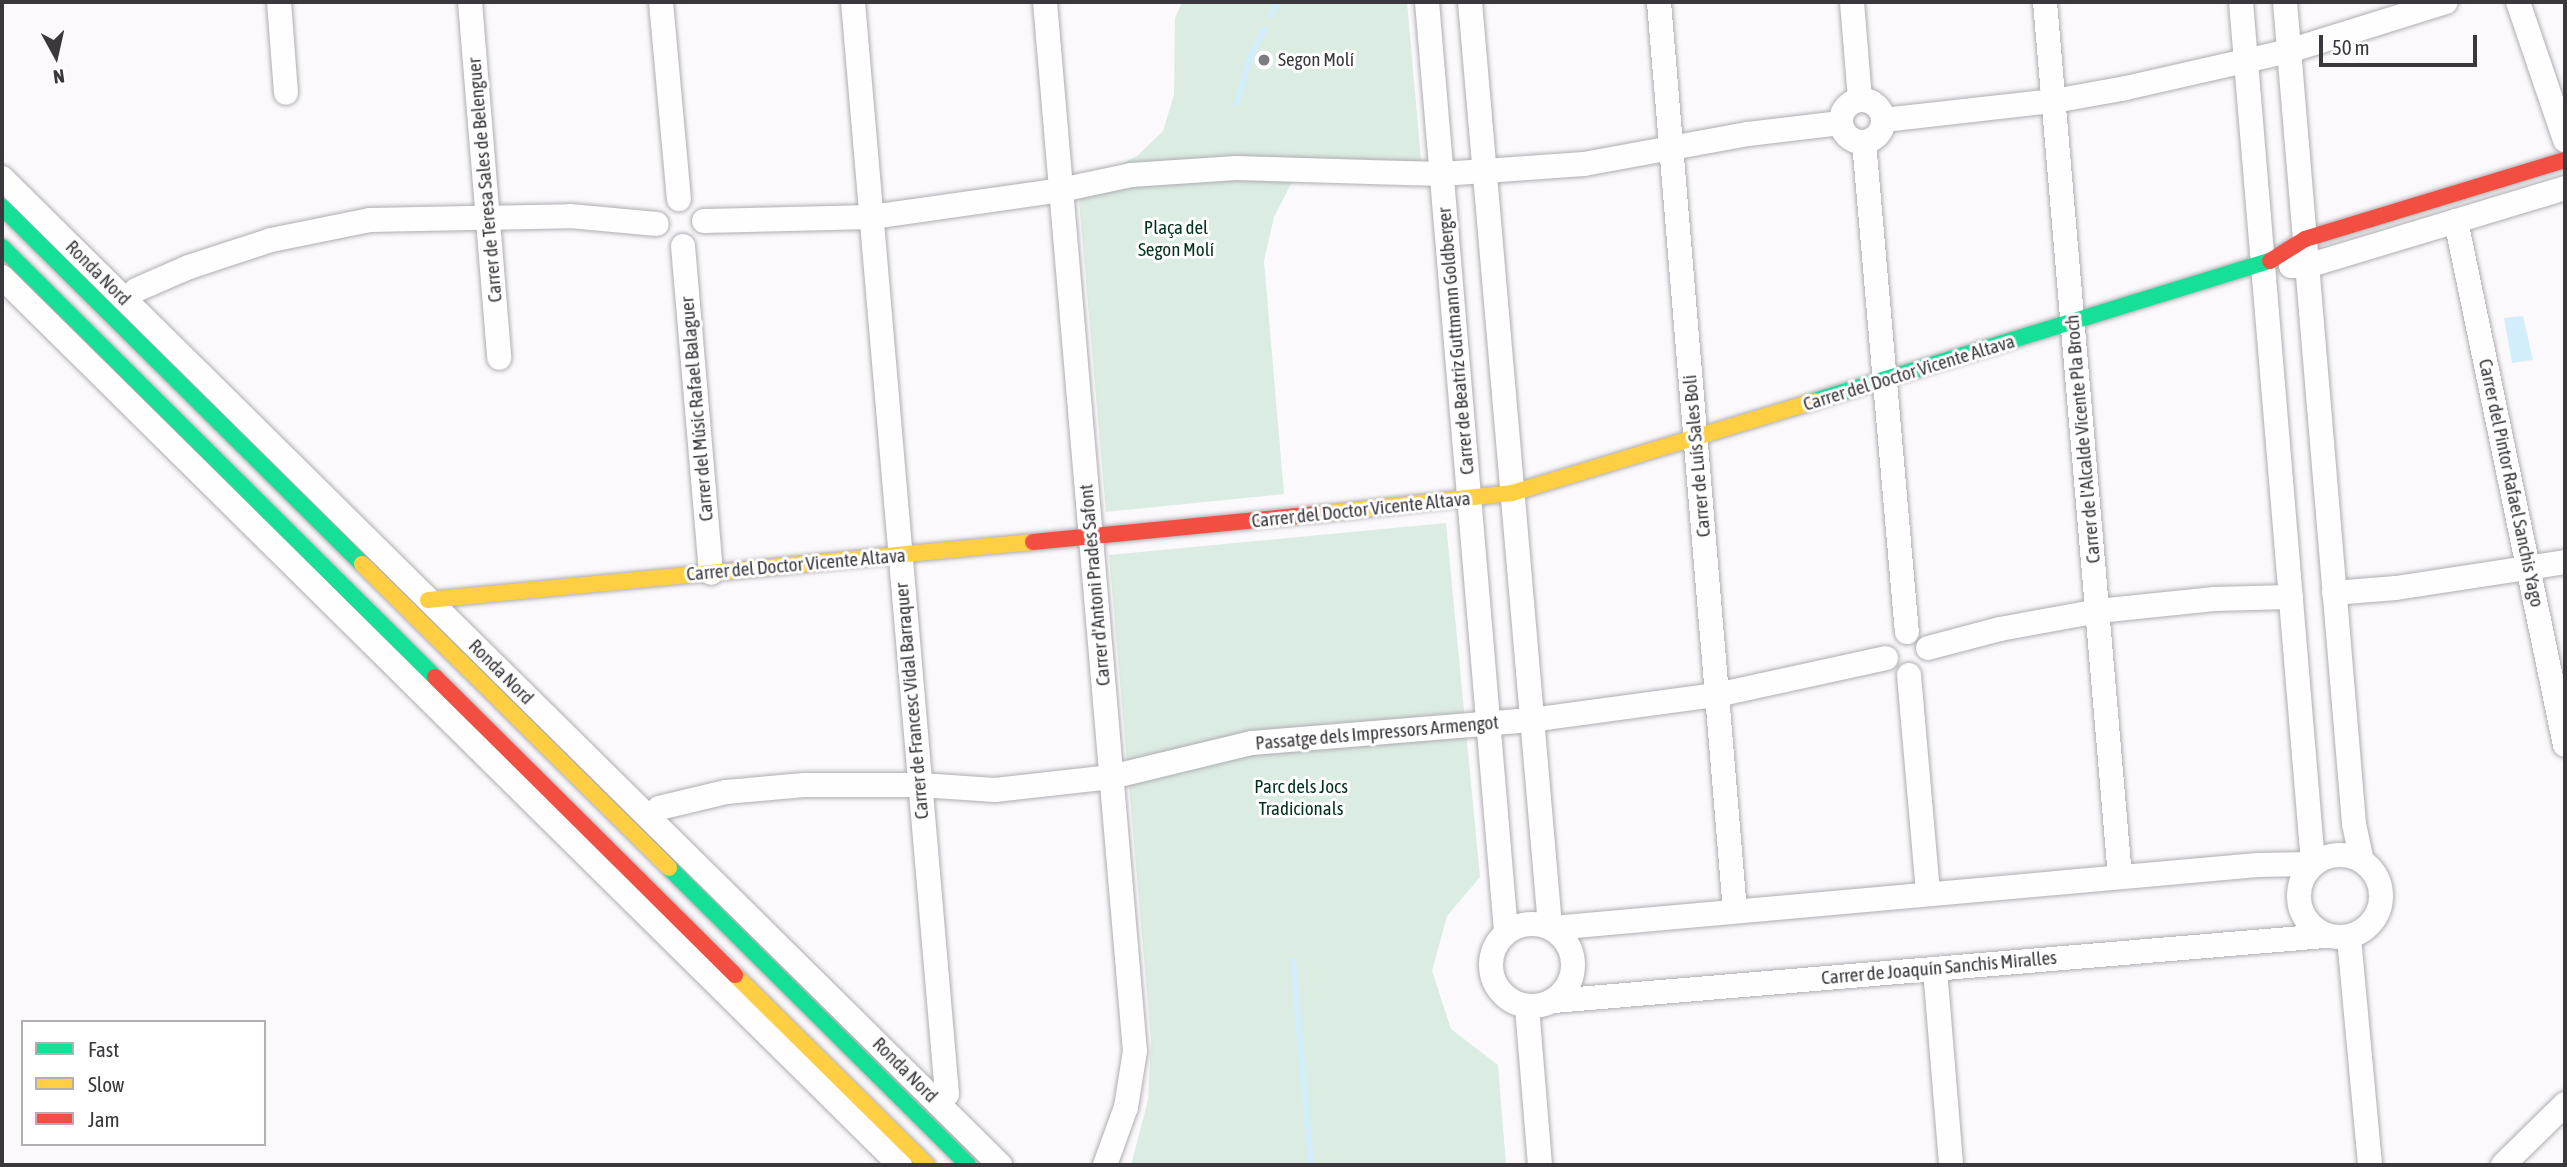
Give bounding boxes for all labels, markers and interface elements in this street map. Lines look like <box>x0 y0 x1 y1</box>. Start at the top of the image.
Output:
north arrow <box>21 21 91 91</box>
scale bar <box>2322 21 2480 65</box>
text: 50 m <box>2332 35 2370 59</box>
place label: Segon Molí <box>1278 49 1354 71</box>
marker: Segon Molí <box>1256 52 1272 68</box>
street label: Carrer de Teresa Sales de Belenguer <box>463 57 507 303</box>
text: N <box>52 65 66 88</box>
street label: Carrer de Beatriz Guttmann Goldberger <box>1433 206 1479 476</box>
park label: Plaça del Segon Molí <box>1138 217 1214 261</box>
street label: Ronda Nord <box>61 236 135 310</box>
street label: Carrer del Músic Rafael Balaguer <box>676 296 718 522</box>
street label: Carrer de l'Alcalde Vicente Pla Broch <box>2061 314 2105 564</box>
street label: Carrer del Doctor Vicente Altava <box>1801 330 2017 416</box>
street label: Carrer del Pintor Rafael Sanchis Yago <box>2474 357 2548 609</box>
street label: Carrer de Luís Sales Boli <box>1679 374 1715 538</box>
street label: Carrer d'Antoni Prades Safont <box>1075 483 1115 687</box>
street label: Carrer del Doctor Vicente Altava <box>1250 487 1472 533</box>
street label: Carrer del Doctor Vicente Altava <box>685 544 907 586</box>
street label: Carrer de Francesc Vidal Barraquer <box>890 582 934 820</box>
street label: Ronda Nord <box>464 635 538 709</box>
street label: Passatge dels Impressors Armengot <box>1254 711 1500 755</box>
park label: Parc dels Jocs Tradicionals <box>1254 776 1348 820</box>
street label: Carrer de Joaquín Sanchis Miralles <box>1820 946 2058 990</box>
legend <box>21 1020 266 1146</box>
street label: Ronda Nord <box>868 1033 942 1107</box>
text: Fast <box>88 1037 119 1061</box>
text: Slow <box>88 1072 124 1096</box>
text: Jam <box>88 1107 120 1131</box>

